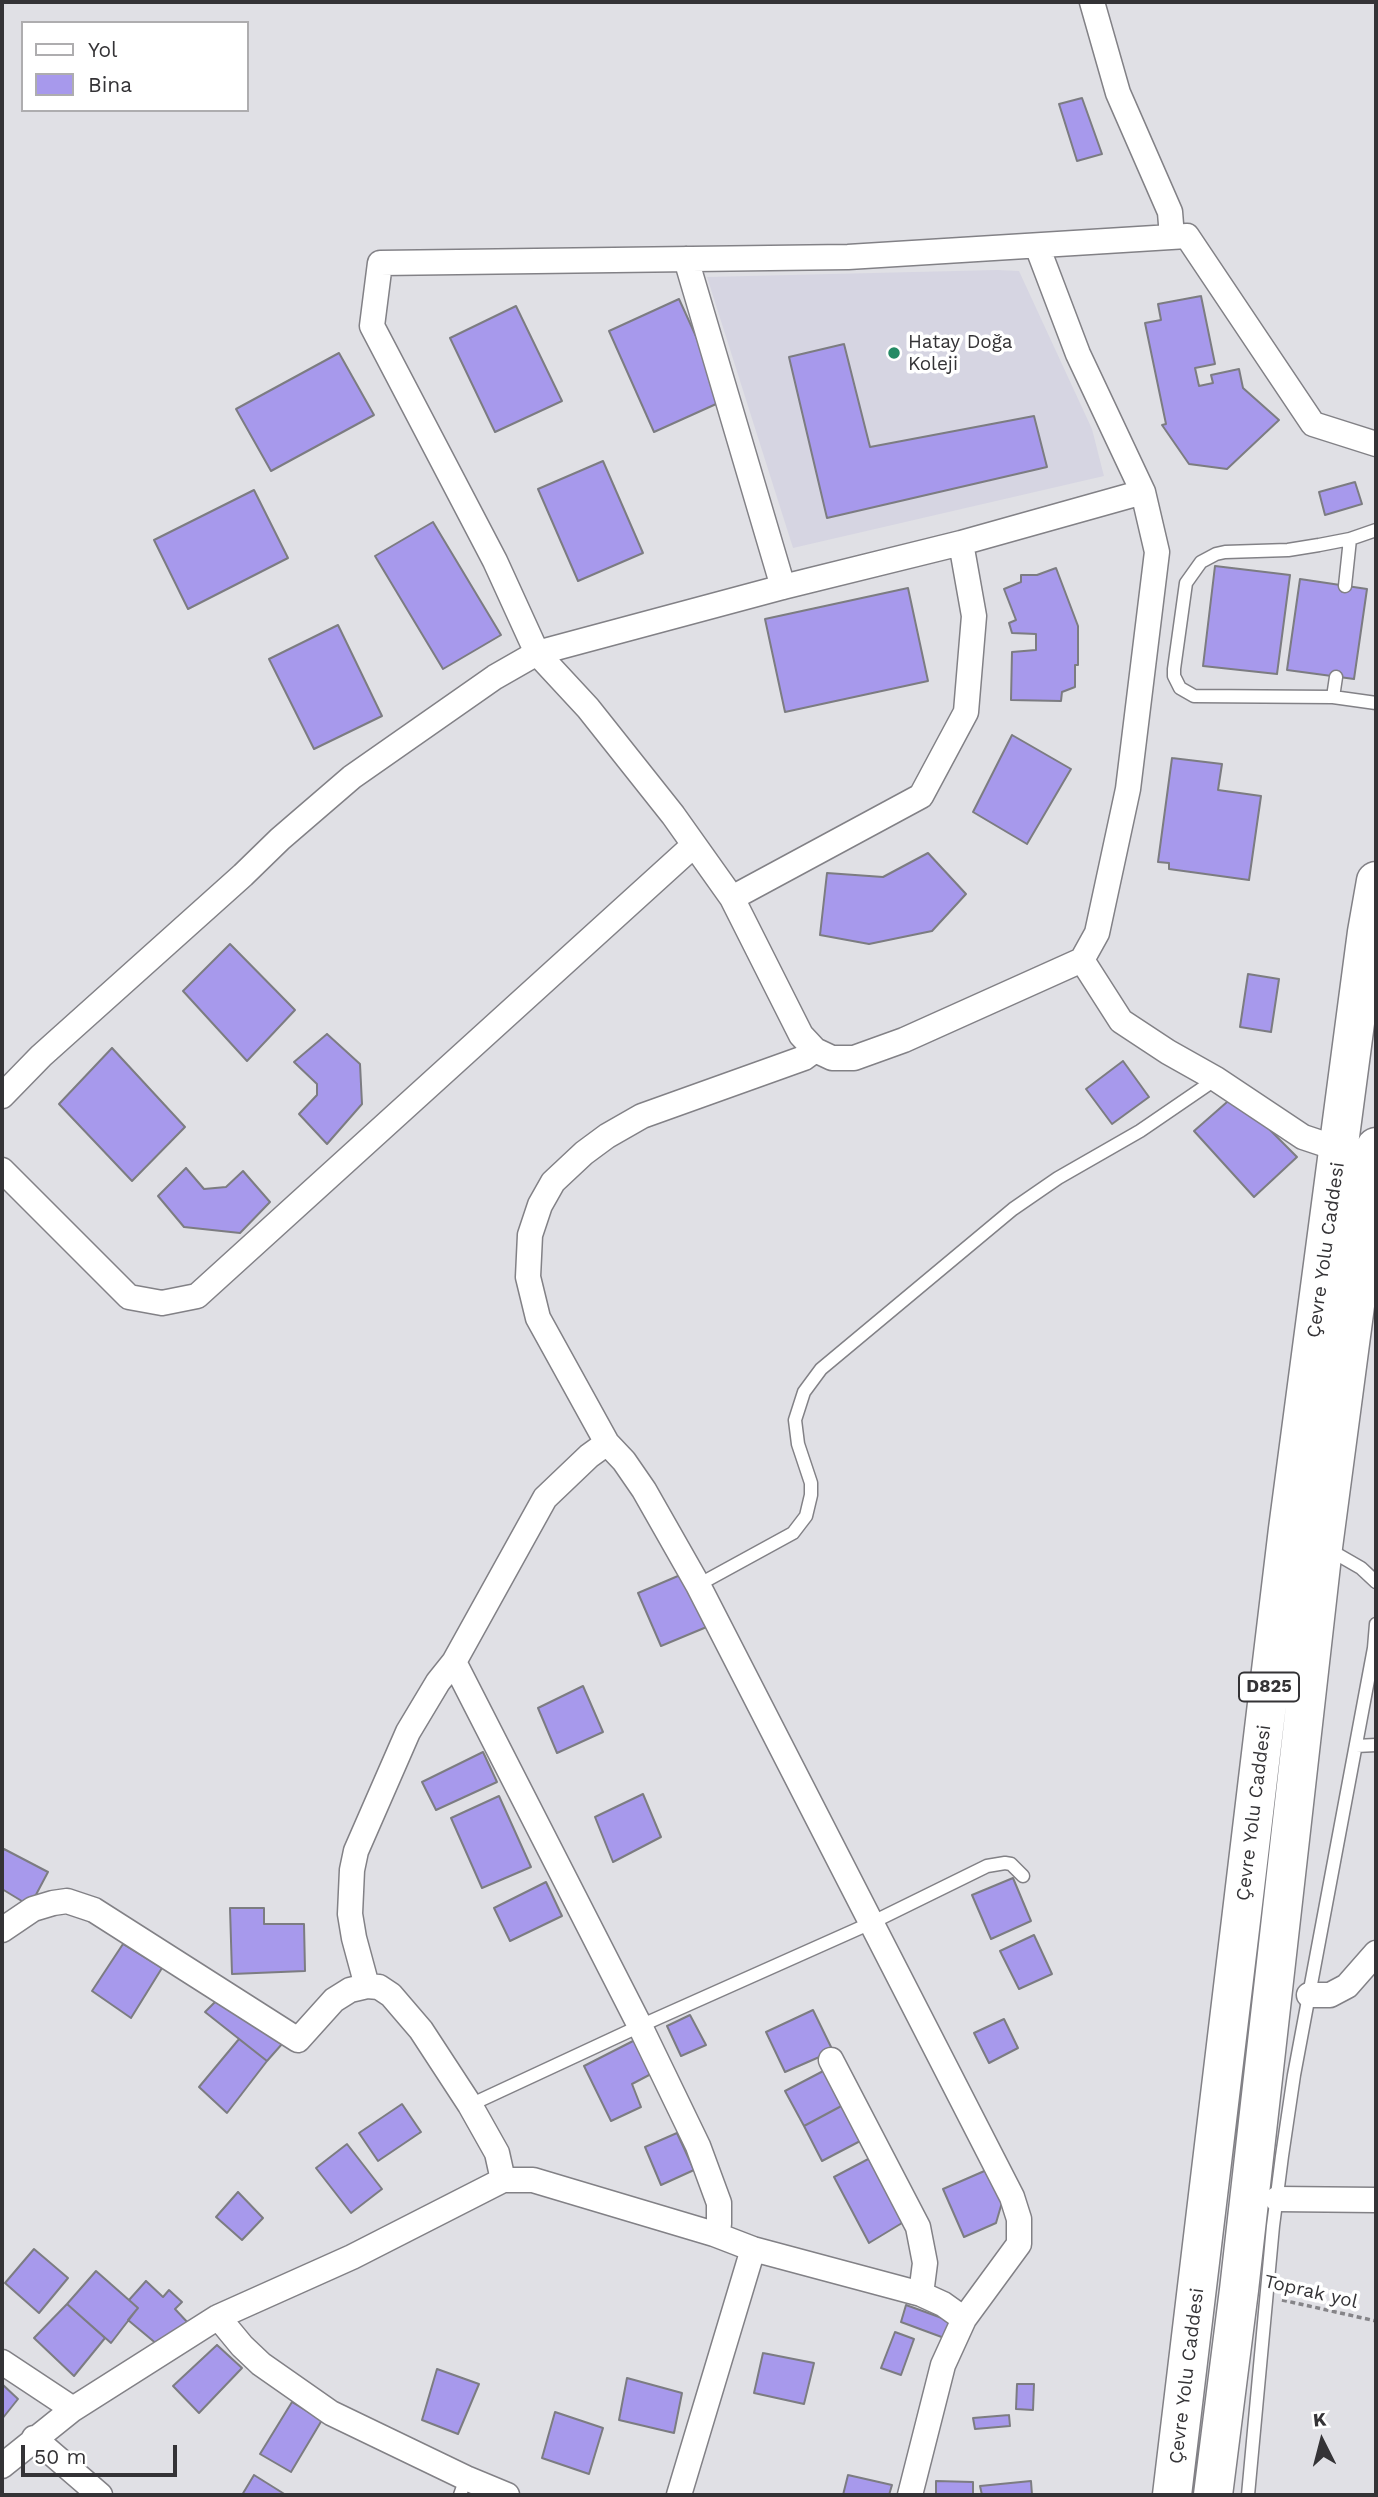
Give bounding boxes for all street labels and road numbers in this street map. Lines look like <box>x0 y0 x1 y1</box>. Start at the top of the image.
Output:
street label: Çevre Yolu Caddesi <box>1302 1161 1350 1339</box>
road number: D825 <box>1239 1672 1299 1702</box>
street label: Çevre Yolu Caddesi <box>1232 1724 1276 1902</box>
street label: Toprak yol <box>1262 2270 1360 2314</box>
street label: Çevre Yolu Caddesi <box>1165 2287 1209 2465</box>

